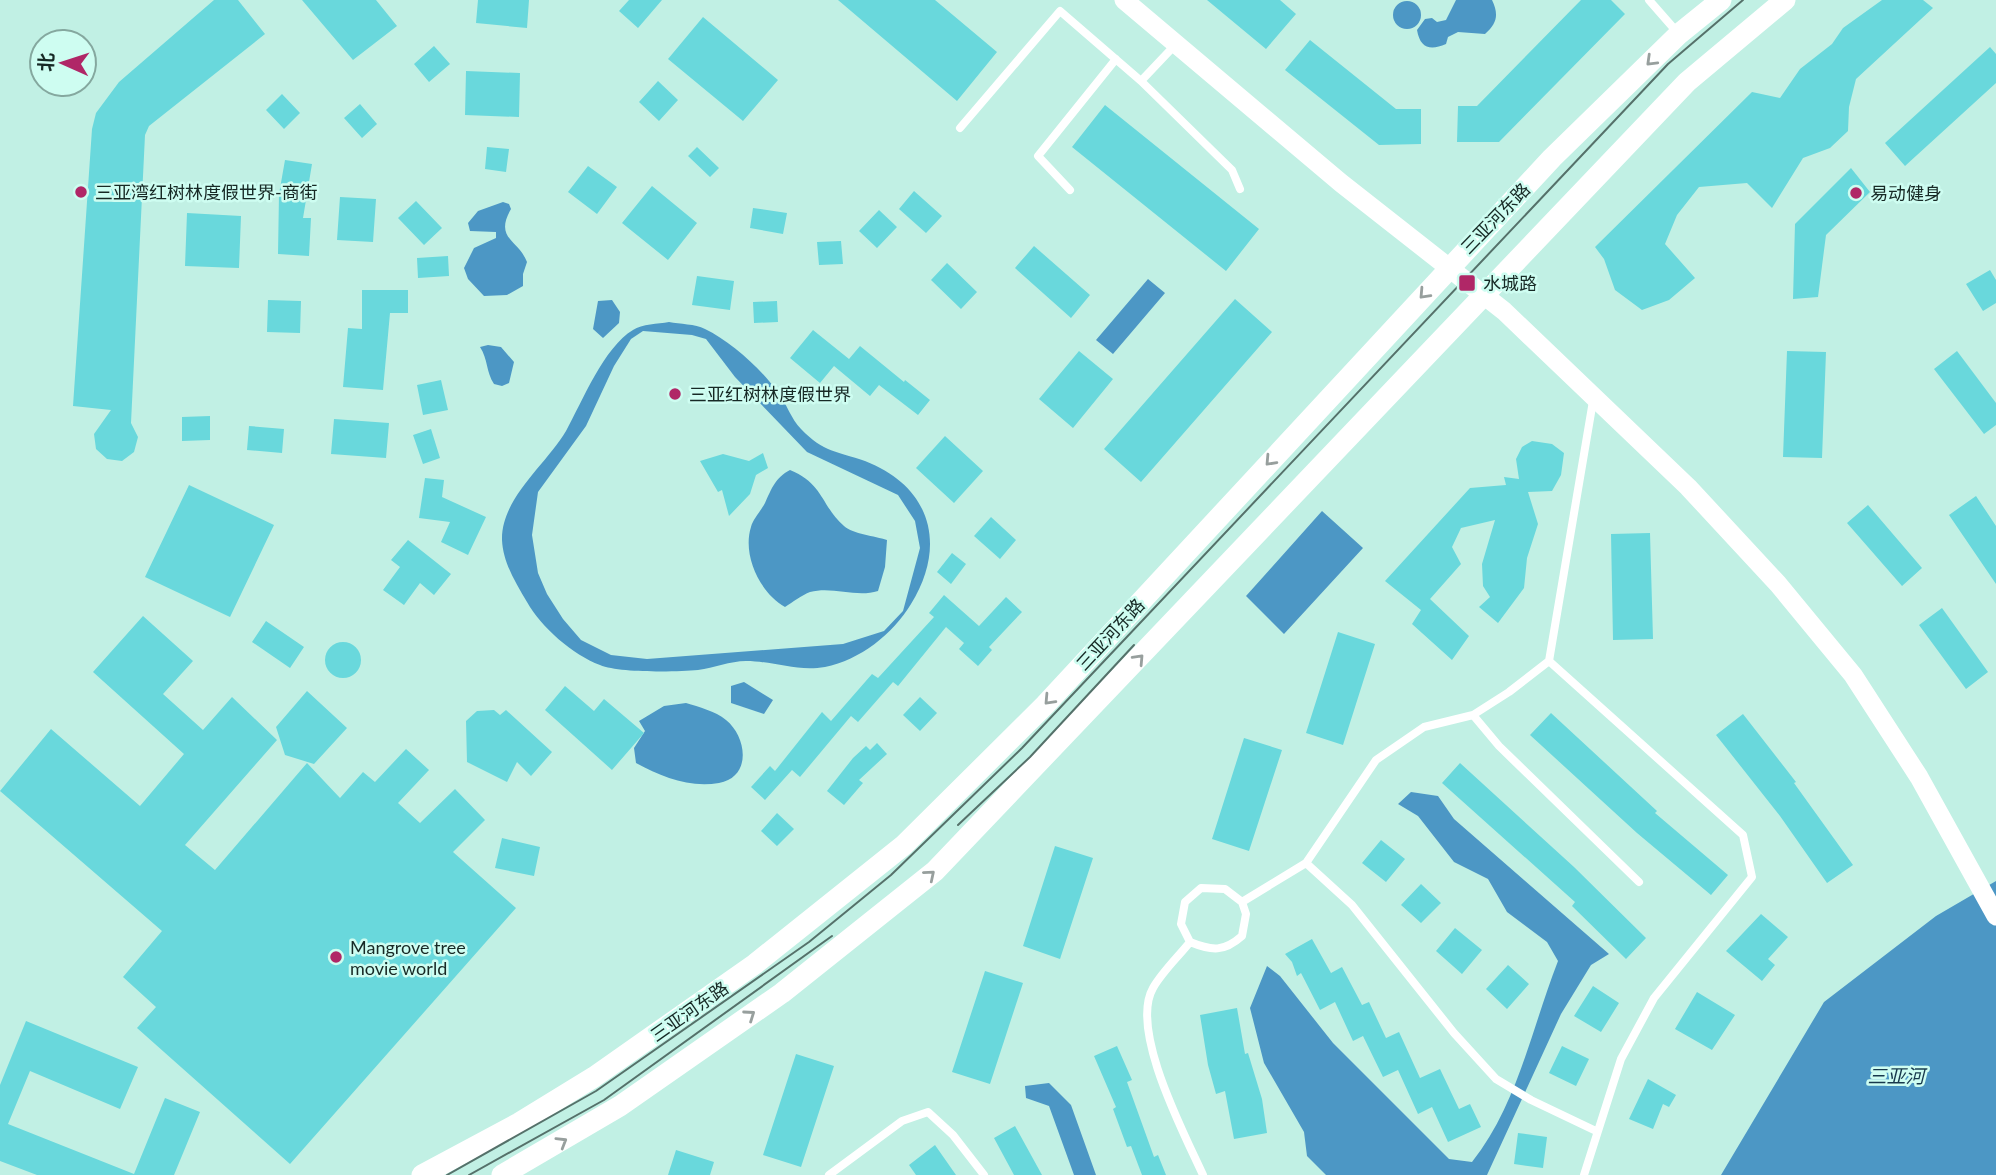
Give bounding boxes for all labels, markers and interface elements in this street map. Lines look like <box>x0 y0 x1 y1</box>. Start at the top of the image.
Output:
north arrow <box>28 28 98 98</box>
text: 北 <box>34 52 58 72</box>
one-way arrow <box>1647 52 1660 65</box>
street label: 三亚河东路 <box>1456 178 1534 258</box>
place label: 三亚湾红树林度假世界-商街 <box>95 181 318 203</box>
place label: 易动健身 <box>1870 182 1942 204</box>
marker: 三亚湾红树林度假世界-商街 <box>73 184 89 200</box>
marker: 易动健身 <box>1848 185 1864 201</box>
place label: 水城路 <box>1483 272 1537 294</box>
marker: 水城路 <box>1457 273 1477 293</box>
one-way arrow <box>1420 286 1432 299</box>
place label: 三亚红树林度假世界 <box>689 383 851 405</box>
marker: 三亚红树林度假世界 <box>667 386 683 402</box>
one-way arrow <box>1265 453 1278 466</box>
street label: 三亚河东路 <box>1071 594 1149 674</box>
one-way arrow <box>1131 654 1144 667</box>
one-way arrow <box>1045 692 1058 705</box>
one-way arrow <box>921 871 934 883</box>
place label: Mangrove tree movie world <box>350 936 466 979</box>
marker: Mangrove tree movie world <box>328 949 344 965</box>
street label: 三亚河东路 <box>646 976 732 1046</box>
one-way arrow <box>742 1011 755 1023</box>
water label: 三亚河 <box>1867 1064 1928 1087</box>
one-way arrow <box>554 1137 567 1150</box>

